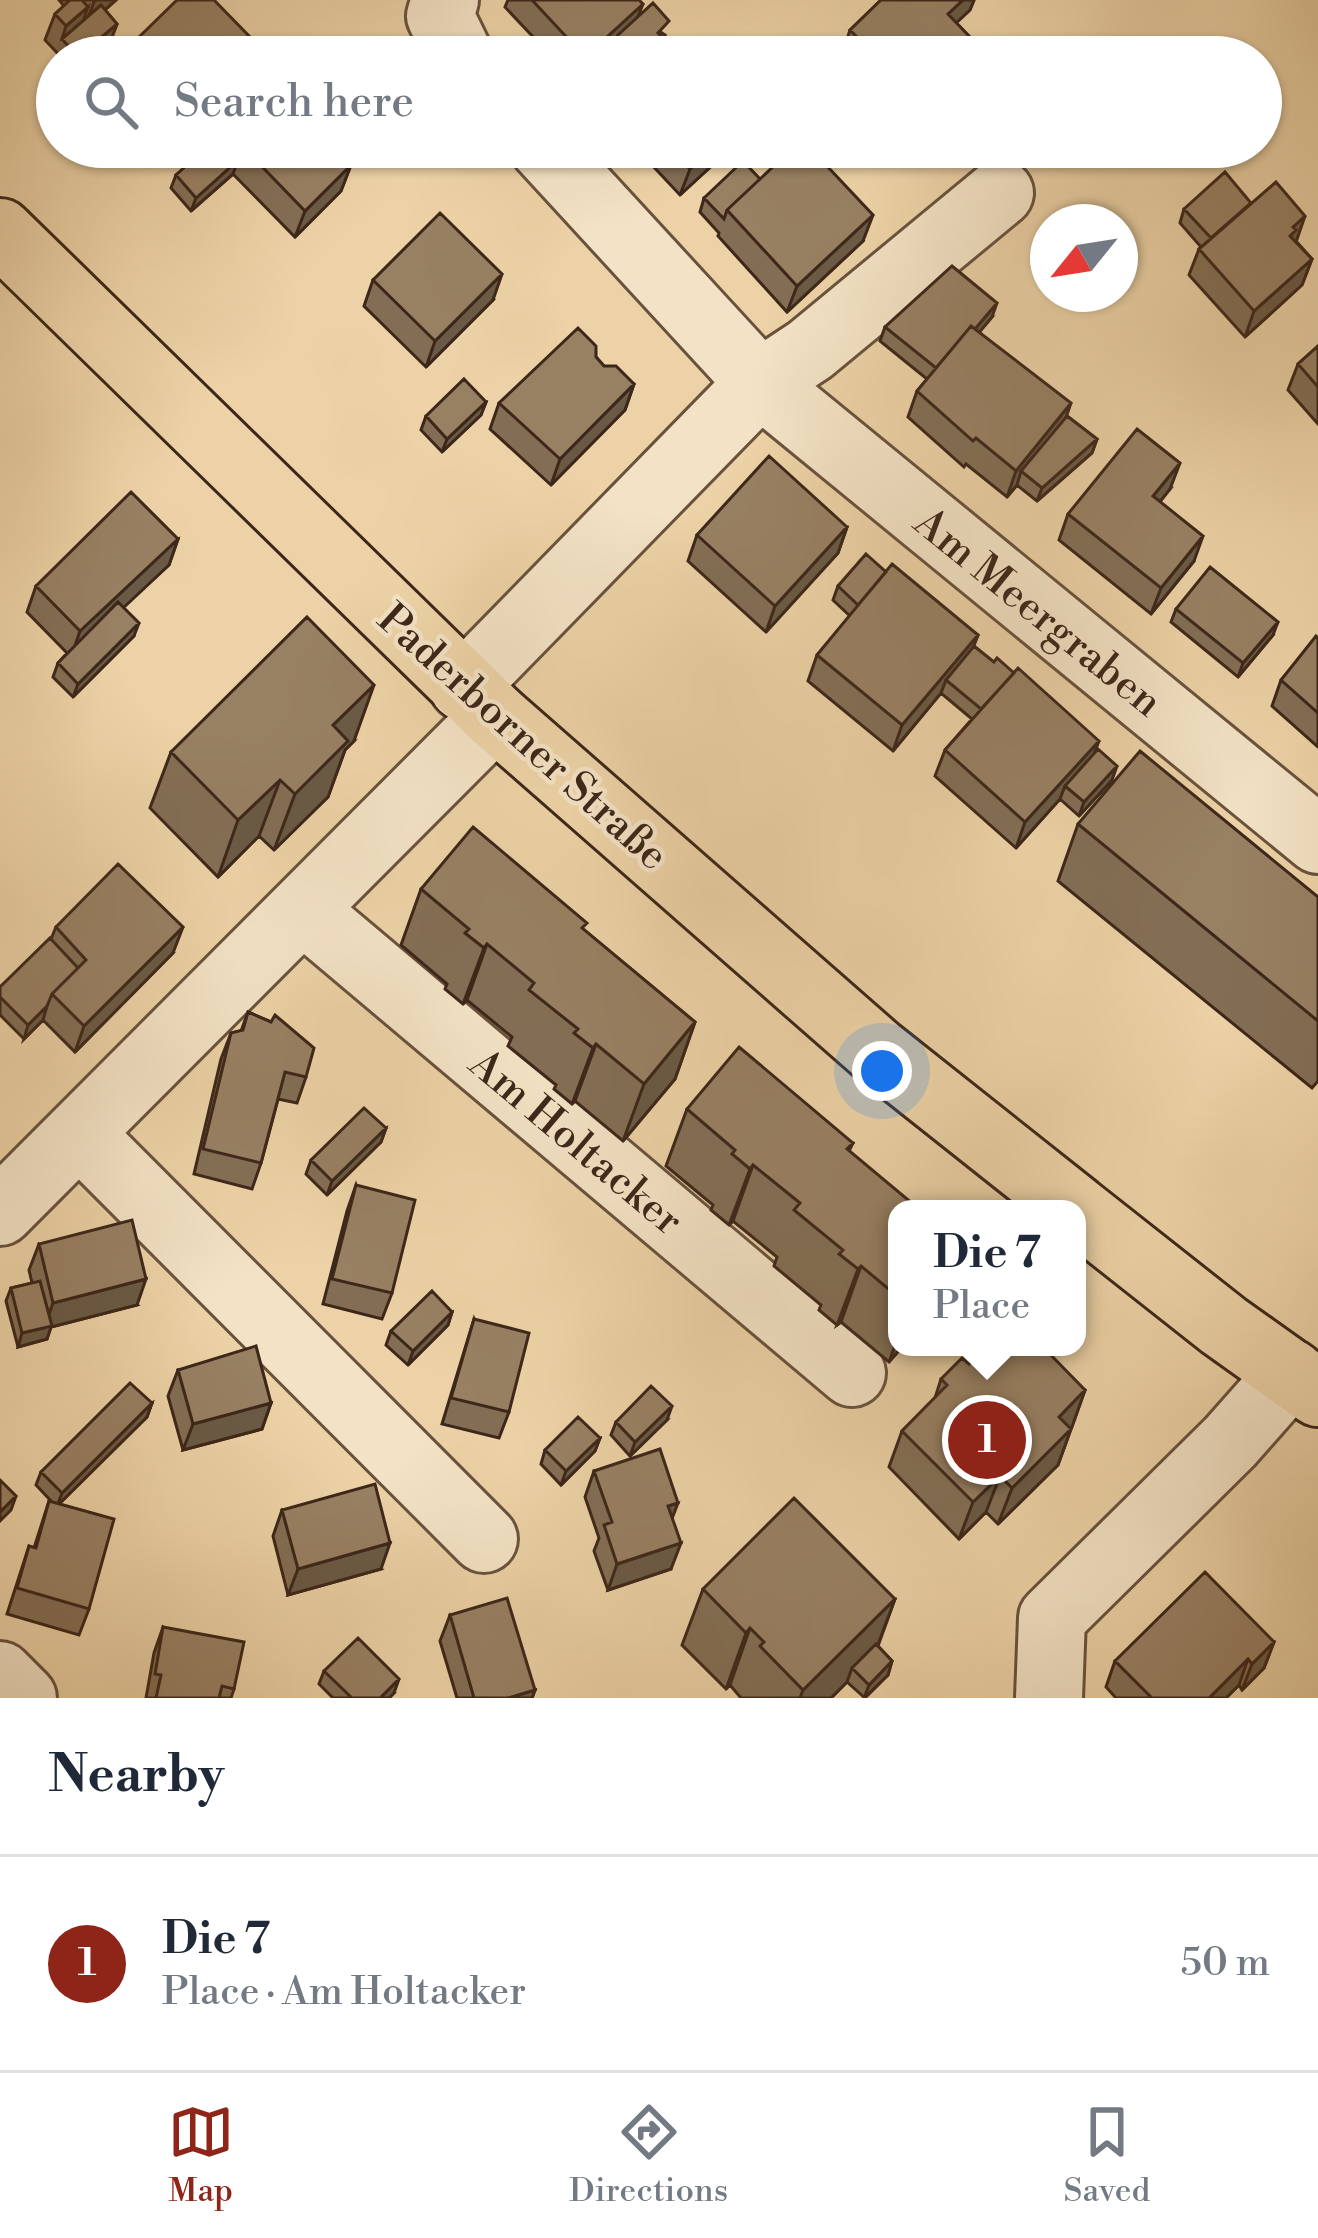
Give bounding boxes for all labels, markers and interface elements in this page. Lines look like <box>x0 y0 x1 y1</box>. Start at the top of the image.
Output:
search box <box>36 36 1282 168</box>
icon: search <box>78 69 144 135</box>
text: Search here <box>174 74 414 131</box>
north arrow <box>1030 204 1138 312</box>
street label: Am Meergraben <box>901 496 1172 730</box>
street label: Paderborner Straße <box>366 593 679 882</box>
street label: Am Holtacker <box>457 1037 693 1248</box>
your location <box>852 1041 912 1101</box>
popup <box>888 1200 1086 1356</box>
text: Die 7 <box>933 1225 1041 1282</box>
text: Place <box>933 1282 1030 1331</box>
pin: 1 <box>948 1395 1026 1485</box>
text: Nearby <box>48 1744 224 1808</box>
text: Die 7 <box>162 1911 270 1968</box>
text: 1 <box>78 1939 96 1988</box>
text: 50 m <box>1180 1939 1270 1988</box>
text: Place · Am Holtacker <box>162 1968 526 2017</box>
tab: Map <box>168 2099 234 2212</box>
tab: Directions <box>569 2099 728 2212</box>
tab: Saved <box>1064 2099 1150 2212</box>

